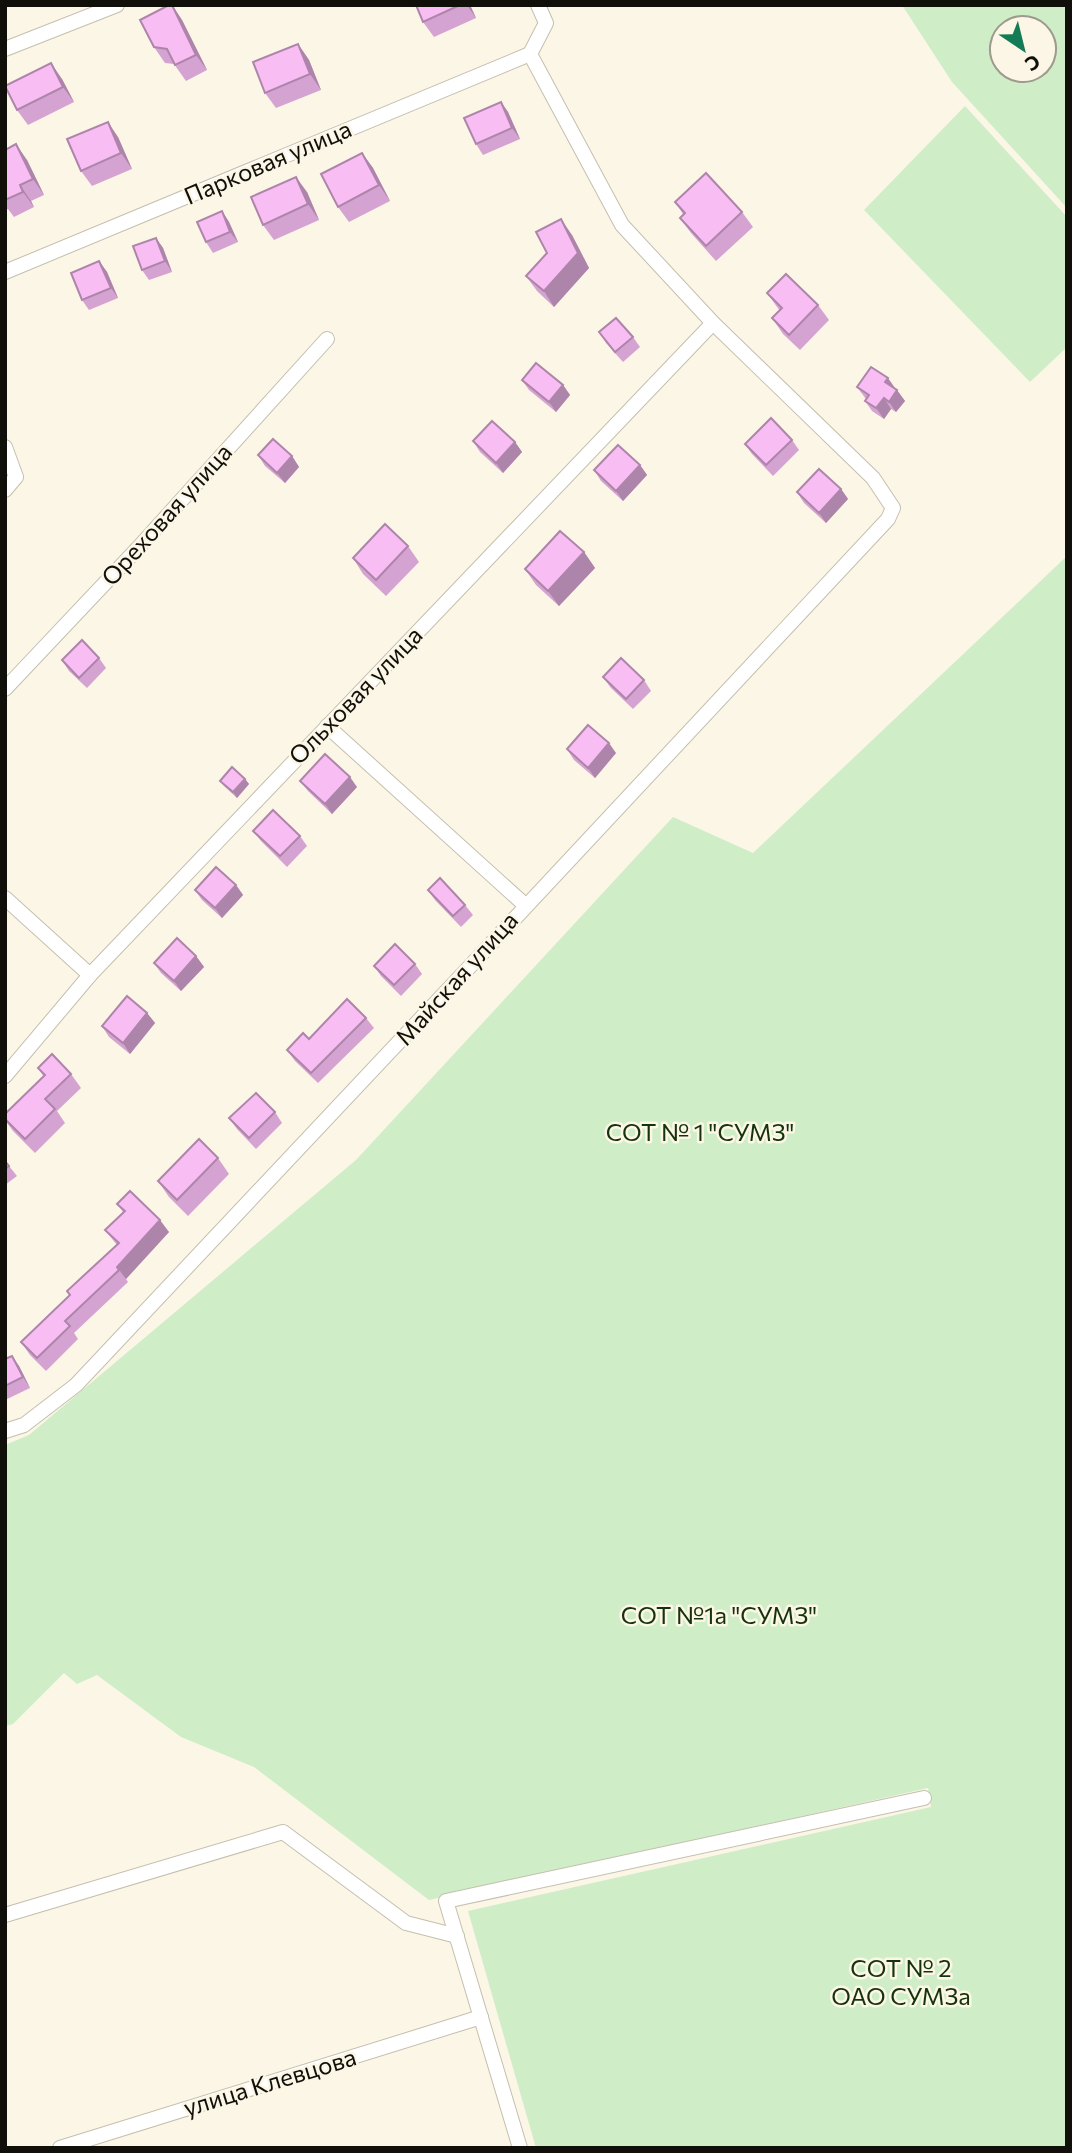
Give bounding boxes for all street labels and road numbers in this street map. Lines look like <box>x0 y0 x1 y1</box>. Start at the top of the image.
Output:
street label: Парковая улица <box>179 113 355 210</box>
street label: Ореховая улица <box>95 437 237 591</box>
street label: Ольховая улица <box>282 620 428 770</box>
street label: Майская улица <box>389 906 523 1050</box>
street label: улица Клевцова <box>180 2042 359 2122</box>

